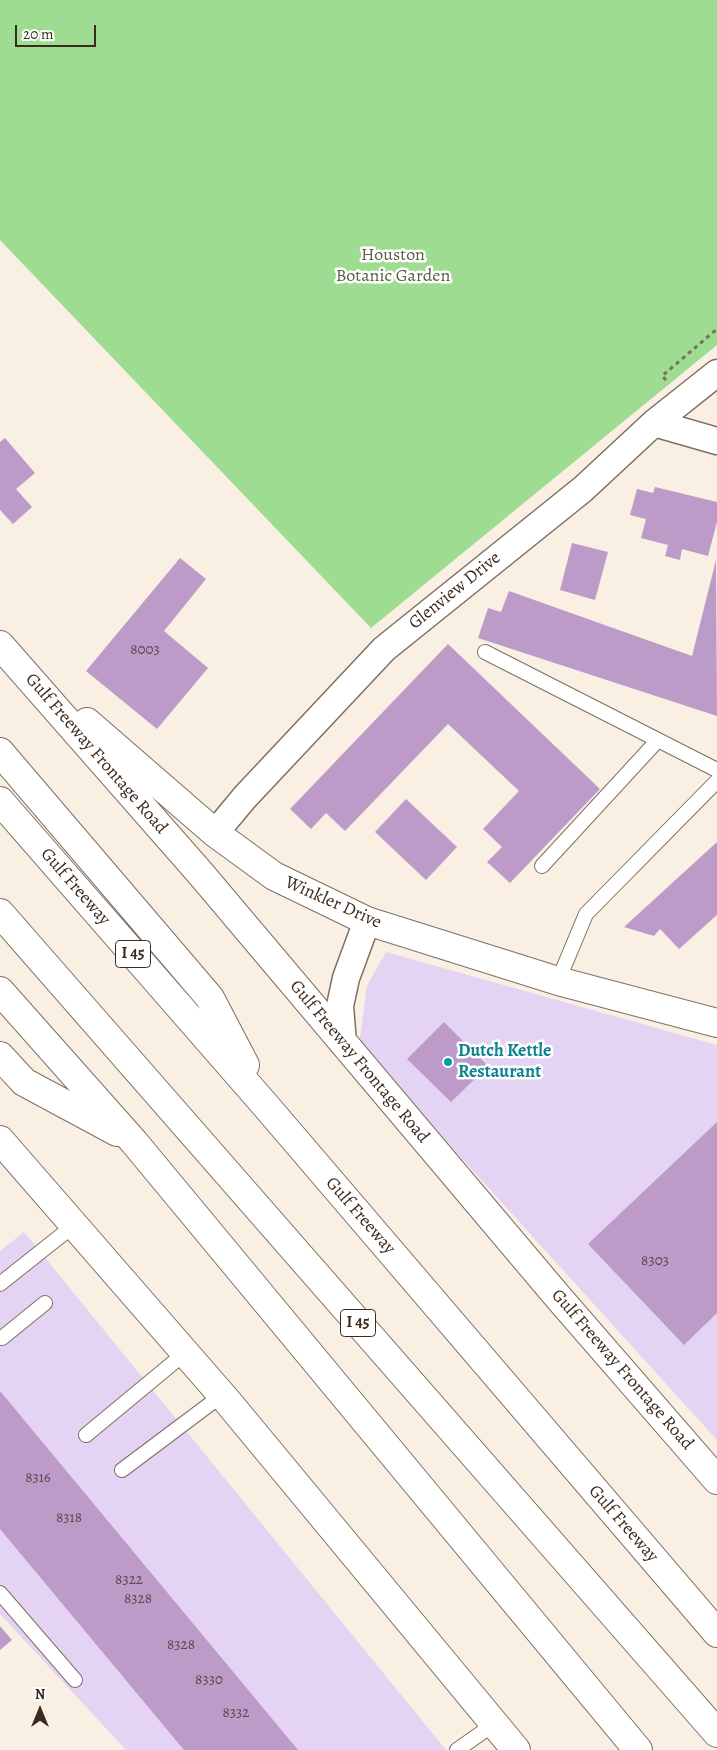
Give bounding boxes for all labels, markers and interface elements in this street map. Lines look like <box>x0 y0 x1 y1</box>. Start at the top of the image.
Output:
scale bar <box>18 15 99 47</box>
text: 20 m <box>23 24 54 44</box>
park label: Houston Botanic Garden <box>336 245 450 288</box>
street label: Glenview Drive <box>405 547 505 635</box>
house number: 8003 <box>130 641 160 659</box>
street label: Gulf Freeway Frontage Road <box>20 669 172 839</box>
street label: Gulf Freeway <box>36 844 114 930</box>
street label: Winkler Drive <box>281 872 385 934</box>
road number: I 45 <box>116 941 150 968</box>
street label: Gulf Freeway Frontage Road <box>285 976 433 1148</box>
place label: Dutch Kettle Restaurant <box>458 1041 551 1084</box>
marker: Dutch Kettle Restaurant <box>442 1056 454 1068</box>
street label: Gulf Freeway <box>321 1173 399 1259</box>
house number: 8303 <box>641 1252 669 1270</box>
street label: Gulf Freeway Frontage Road <box>546 1285 698 1455</box>
road number: I 45 <box>340 1310 376 1336</box>
house number: 8316 <box>25 1469 51 1487</box>
street label: Gulf Freeway <box>584 1481 662 1567</box>
house number: 8318 <box>56 1509 82 1527</box>
house number: 8322 <box>115 1571 143 1589</box>
house number: 8328 <box>124 1590 152 1608</box>
house number: 8328 <box>167 1636 195 1654</box>
house number: 8330 <box>195 1671 223 1689</box>
north arrow <box>15 1685 65 1735</box>
text: N <box>35 1685 45 1704</box>
house number: 8332 <box>223 1704 249 1722</box>

